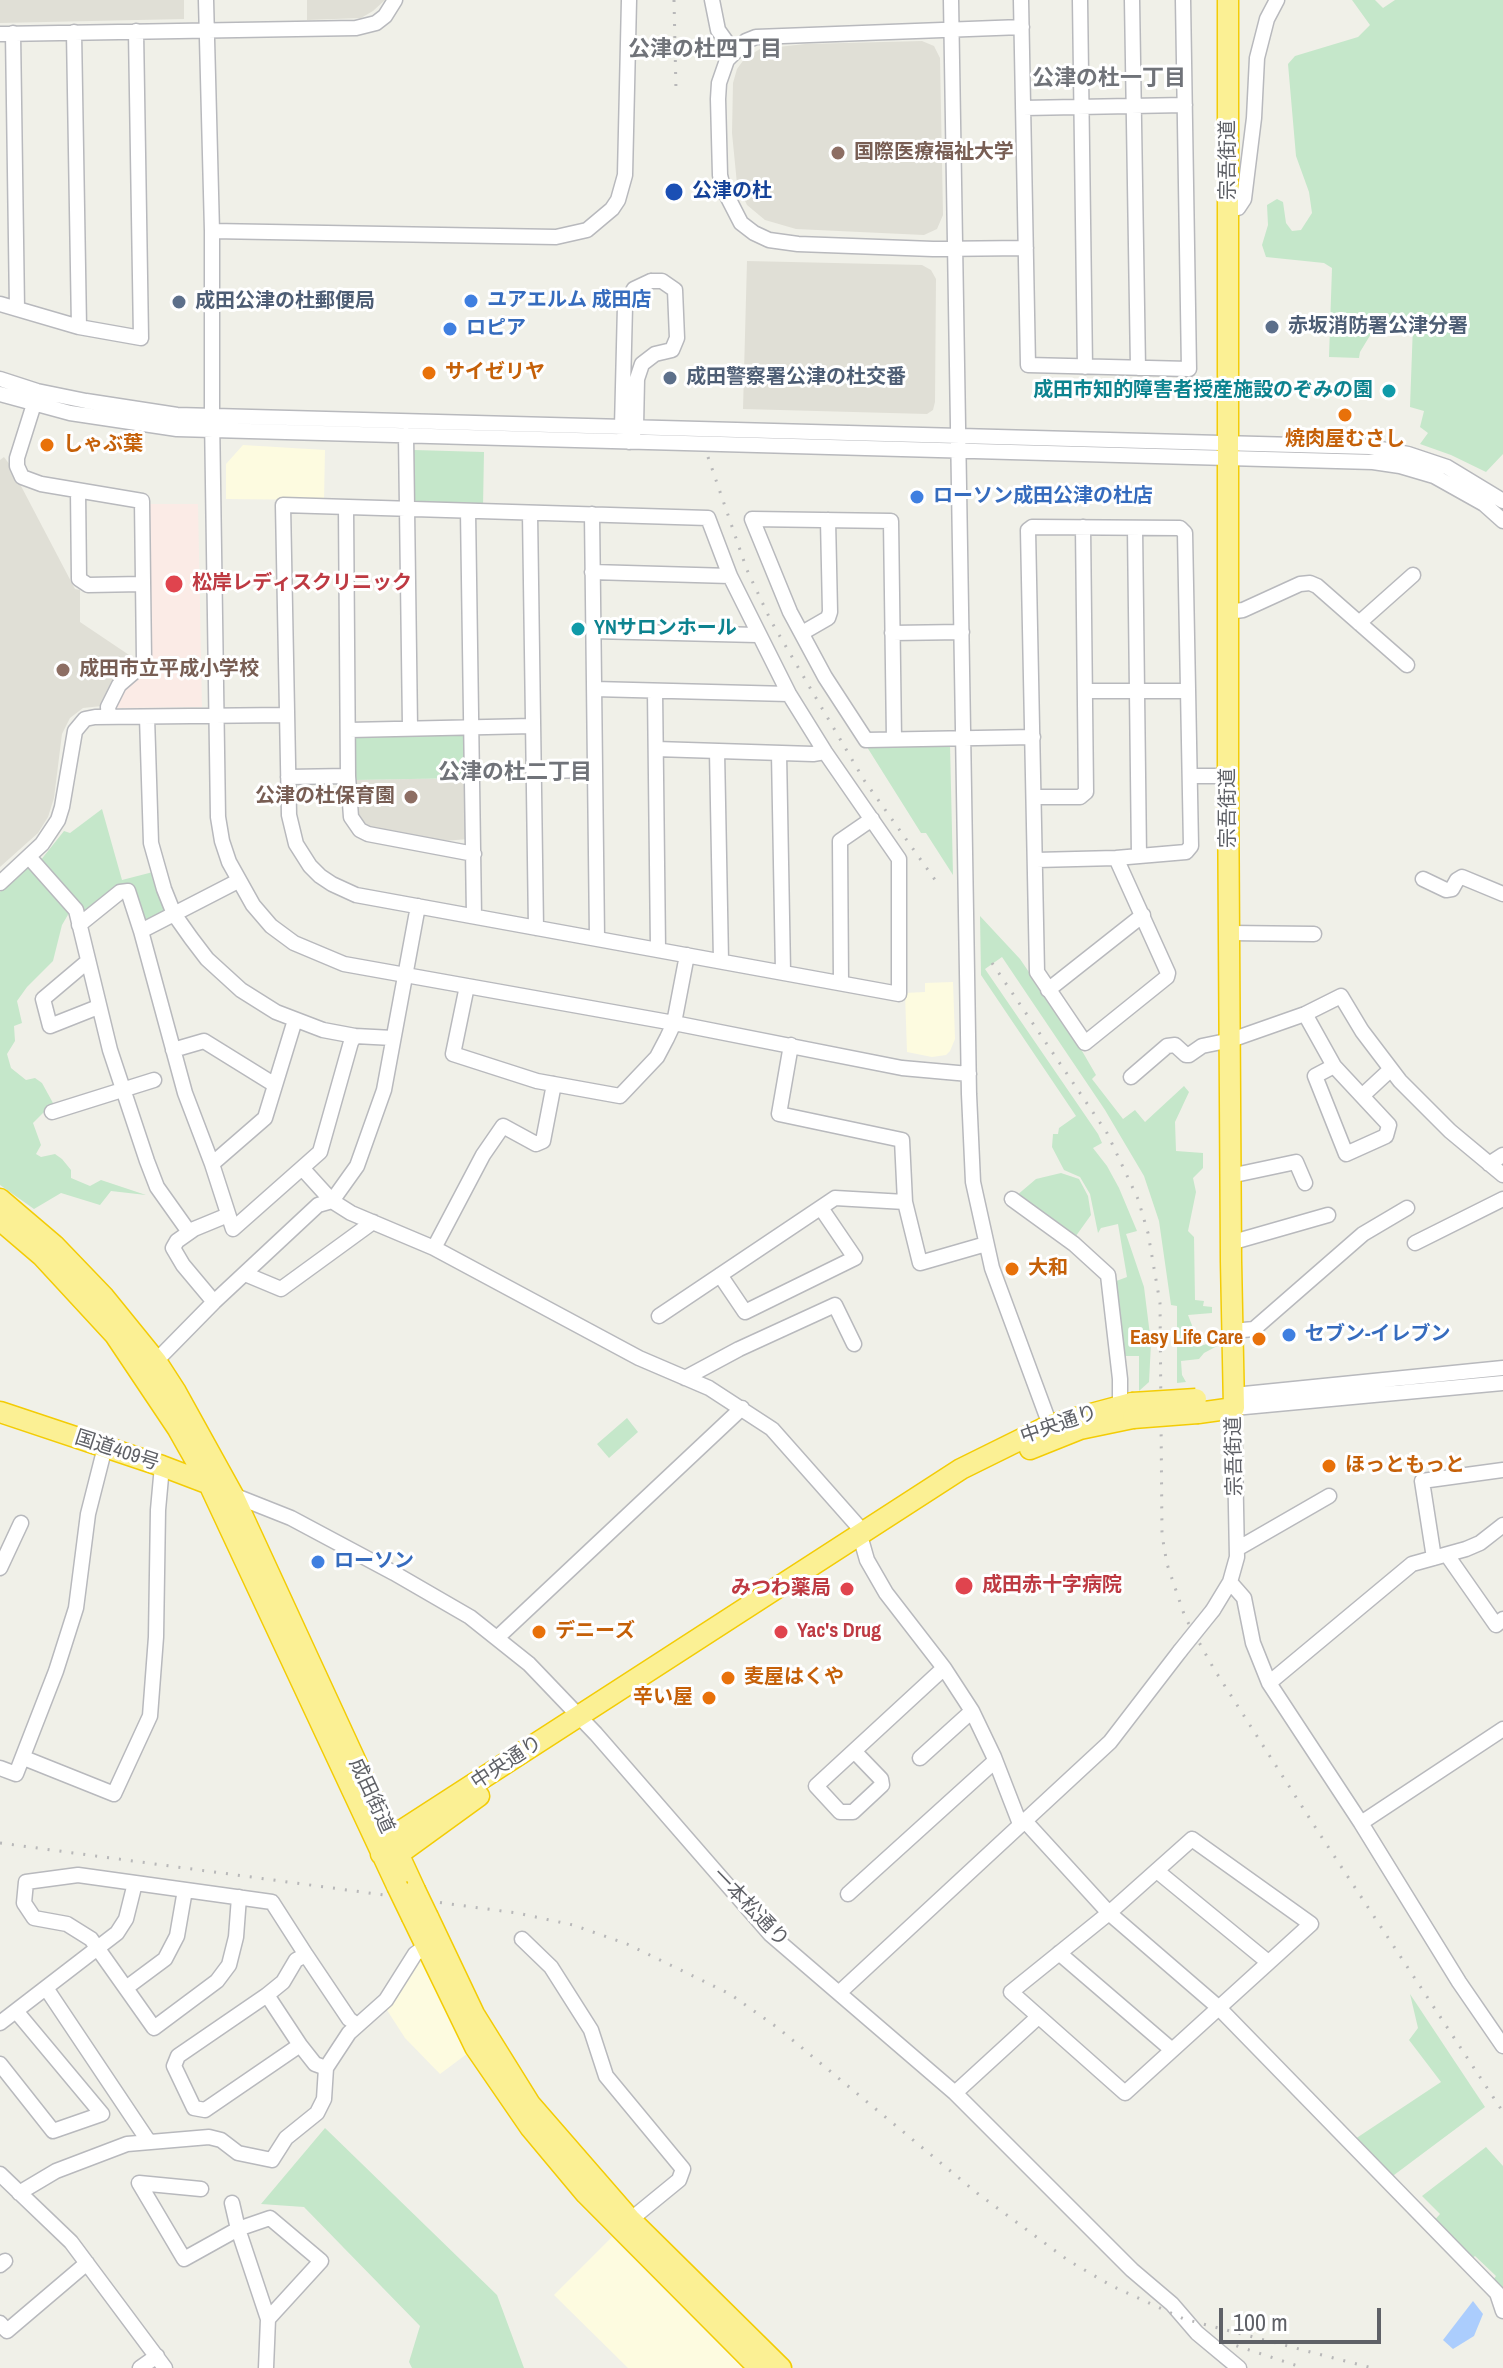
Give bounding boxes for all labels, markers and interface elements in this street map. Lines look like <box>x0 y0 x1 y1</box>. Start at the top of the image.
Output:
district label: 公津の杜四丁目 <box>628 37 782 63</box>
district label: 公津の杜一丁目 <box>1032 66 1186 92</box>
street label: 宗吾街道 <box>1217 120 1241 200</box>
place label: 国際医療福祉大学 <box>854 141 1014 165</box>
marker: 国際医療福祉大学 <box>829 144 847 162</box>
place label: 公津の杜 <box>692 180 772 204</box>
marker: 公津の杜 <box>663 181 685 203</box>
place label: ユアエルム 成田店 <box>487 289 652 313</box>
place label: 成田公津の杜郵便局 <box>195 290 375 314</box>
marker: ユアエルム 成田店 <box>462 292 480 310</box>
marker: 成田公津の杜郵便局 <box>170 293 188 311</box>
place label: 赤坂消防署公津分署 <box>1288 315 1468 339</box>
place label: ロピア <box>466 317 526 341</box>
marker: 赤坂消防署公津分署 <box>1263 318 1281 336</box>
marker: ロピア <box>441 320 459 338</box>
place label: サイゼリヤ <box>445 361 545 385</box>
marker: サイゼリヤ <box>420 364 438 382</box>
place label: 成田警察署公津の杜交番 <box>686 366 906 390</box>
marker: 成田警察署公津の杜交番 <box>661 369 679 387</box>
place label: 成田市知的障害者授産施設のぞみの園 <box>1033 379 1373 403</box>
marker: 成田市知的障害者授産施設のぞみの園 <box>1380 382 1398 400</box>
marker: 焼肉屋むさし <box>1336 406 1354 424</box>
place label: 焼肉屋むさし <box>1285 428 1405 452</box>
place label: しゃぶ葉 <box>63 433 143 457</box>
marker: しゃぶ葉 <box>38 436 56 454</box>
place label: ローソン成田公津の杜店 <box>933 485 1153 509</box>
marker: ローソン成田公津の杜店 <box>908 488 926 506</box>
place label: 松岸レディスクリニック <box>192 572 412 596</box>
marker: 松岸レディスクリニック <box>163 573 185 595</box>
place label: YNサロンホール <box>594 617 737 641</box>
marker: YNサロンホール <box>569 620 587 638</box>
place label: 成田市立平成小学校 <box>79 658 259 682</box>
marker: 成田市立平成小学校 <box>54 661 72 679</box>
district label: 公津の杜二丁目 <box>438 760 592 786</box>
street label: 宗吾街道 <box>1217 768 1241 848</box>
place label: 公津の杜保育園 <box>255 785 395 809</box>
marker: 公津の杜保育園 <box>402 788 420 806</box>
place label: 大和 <box>1028 1257 1068 1281</box>
marker: 大和 <box>1003 1260 1021 1278</box>
place label: セブン-イレブン <box>1305 1323 1450 1347</box>
marker: セブン-イレブン <box>1280 1326 1298 1344</box>
place label: Easy Life Care <box>1130 1327 1243 1351</box>
marker: Easy Life Care <box>1250 1330 1268 1348</box>
street label: 中央通り <box>1017 1401 1101 1449</box>
street label: 宗吾街道 <box>1222 1416 1248 1496</box>
street label: 国道409号 <box>72 1426 162 1476</box>
place label: ほっともっと <box>1345 1454 1465 1478</box>
marker: ほっともっと <box>1320 1457 1338 1475</box>
place label: ローソン <box>334 1550 414 1574</box>
marker: ローソン <box>309 1553 327 1571</box>
place label: 成田赤十字病院 <box>982 1574 1122 1598</box>
marker: 成田赤十字病院 <box>953 1575 975 1597</box>
place label: みつわ薬局 <box>731 1577 831 1601</box>
marker: みつわ薬局 <box>838 1580 856 1598</box>
place label: デニーズ <box>555 1620 635 1644</box>
place label: Yac's Drug <box>797 1620 881 1644</box>
marker: デニーズ <box>530 1623 548 1641</box>
marker: Yac's Drug <box>772 1623 790 1641</box>
place label: 麦屋はくや <box>744 1666 844 1690</box>
marker: 麦屋はくや <box>719 1669 737 1687</box>
place label: 辛い屋 <box>633 1686 693 1710</box>
marker: 辛い屋 <box>700 1689 718 1707</box>
street label: 中央通り <box>467 1731 547 1795</box>
street label: 成田街道 <box>343 1755 399 1837</box>
street label: 一本松通り <box>707 1864 793 1952</box>
scale bar <box>1223 2292 1385 2342</box>
text: 100 m <box>1233 2306 1288 2338</box>

